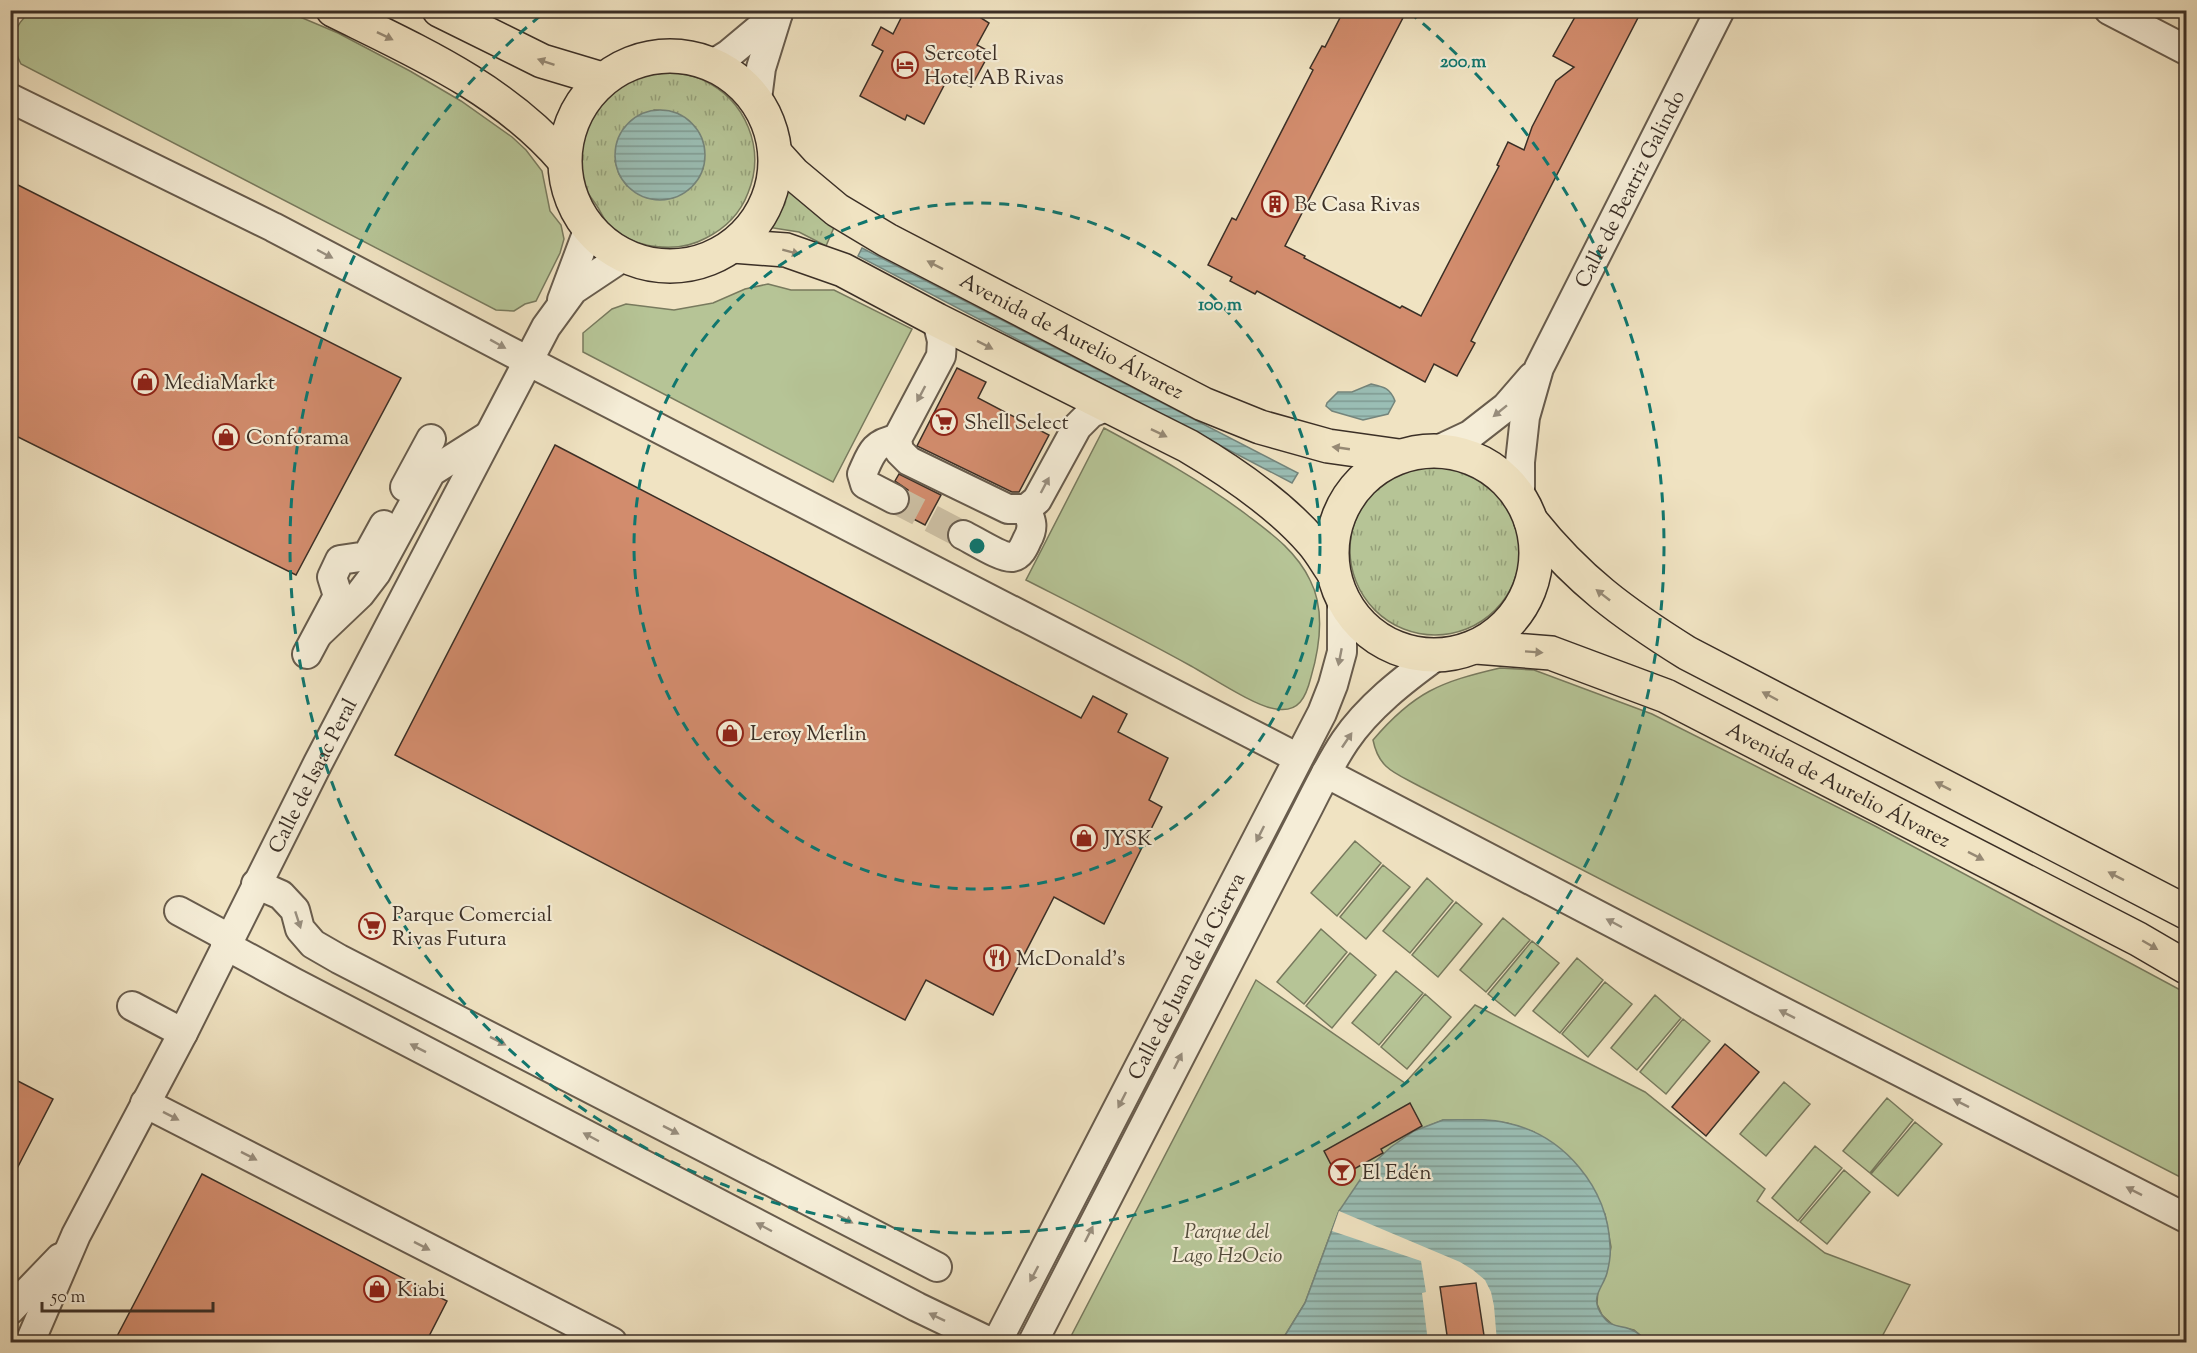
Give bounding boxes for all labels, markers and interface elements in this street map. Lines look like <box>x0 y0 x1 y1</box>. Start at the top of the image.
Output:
one-way arrow <box>377 31 394 41</box>
place label: Sercotel Hotel AB Rivas <box>924 40 1064 94</box>
hotel icon: Sercotel Hotel AB Rivas <box>890 50 920 80</box>
text: 200 m <box>1440 50 1486 76</box>
one-way arrow <box>537 57 555 66</box>
street label: Calle de Beatriz Galindo <box>1569 86 1694 294</box>
building icon: Be Casa Rivas <box>1260 189 1290 219</box>
place label: Be Casa Rivas <box>1294 191 1420 221</box>
one-way arrow <box>316 248 334 258</box>
one-way arrow <box>782 248 800 257</box>
one-way arrow <box>926 260 943 270</box>
street label: Avenida de Aurelio Álvarez <box>954 267 1188 408</box>
text: 100 m <box>1198 293 1242 319</box>
one-way arrow <box>490 339 507 349</box>
one-way arrow <box>977 340 994 350</box>
shop icon: MediaMarkt <box>130 367 160 397</box>
place label: MediaMarkt <box>164 369 275 399</box>
one-way arrow <box>916 386 926 403</box>
one-way arrow <box>1492 405 1508 418</box>
supermarket icon: Shell Select <box>929 407 959 437</box>
place label: Shell Select <box>964 409 1069 439</box>
shop icon: Conforama <box>211 422 241 452</box>
place label: Conforama <box>246 424 349 454</box>
one-way arrow <box>1151 428 1168 437</box>
one-way arrow <box>1331 443 1350 452</box>
one-way arrow <box>1040 476 1050 493</box>
centre of rings <box>967 536 987 556</box>
one-way arrow <box>1596 590 1611 602</box>
one-way arrow <box>1525 647 1544 656</box>
one-way arrow <box>1335 648 1344 667</box>
one-way arrow <box>1761 691 1778 701</box>
street label: Calle de Isaac Peral <box>262 694 366 859</box>
street label: Avenida de Aurelio Álvarez <box>1720 716 1955 857</box>
shop icon: Leroy Merlin <box>715 718 745 748</box>
place label: Leroy Merlin <box>750 720 867 750</box>
one-way arrow <box>1341 732 1353 748</box>
one-way arrow <box>1934 781 1951 791</box>
shop icon: JYSK <box>1069 823 1099 853</box>
place label: JYSK <box>1103 825 1152 855</box>
one-way arrow <box>1255 825 1265 842</box>
one-way arrow <box>1968 851 1985 860</box>
street label: Calle de Juan de la Cierva <box>1122 868 1254 1086</box>
one-way arrow <box>2107 871 2124 881</box>
place label: Parque Comercial Rivas Futura <box>392 901 552 955</box>
one-way arrow <box>294 911 304 929</box>
supermarket icon: Parque Comercial Rivas Futura <box>357 911 387 941</box>
one-way arrow <box>1606 919 1623 928</box>
one-way arrow <box>2141 940 2158 950</box>
restaurant icon: McDonald's <box>982 943 1012 973</box>
place label: McDonald's <box>1016 945 1125 975</box>
one-way arrow <box>1778 1009 1795 1019</box>
one-way arrow <box>489 1035 507 1045</box>
one-way arrow <box>409 1043 426 1052</box>
one-way arrow <box>1173 1052 1183 1069</box>
one-way arrow <box>1118 1092 1127 1109</box>
one-way arrow <box>1952 1098 1969 1107</box>
one-way arrow <box>162 1112 179 1121</box>
one-way arrow <box>663 1125 680 1135</box>
one-way arrow <box>582 1132 599 1142</box>
one-way arrow <box>240 1151 258 1161</box>
bar icon: El Edén <box>1327 1157 1357 1187</box>
place label: El Edén <box>1362 1159 1432 1189</box>
one-way arrow <box>2126 1187 2143 1196</box>
one-way arrow <box>836 1214 853 1224</box>
park label: Parque del Lago H2Ocio <box>1172 1218 1282 1272</box>
one-way arrow <box>755 1222 772 1232</box>
one-way arrow <box>1084 1226 1094 1243</box>
one-way arrow <box>414 1241 431 1250</box>
one-way arrow <box>1029 1266 1039 1283</box>
shop icon: Kiabi <box>362 1274 392 1304</box>
scale bar <box>42 1275 213 1313</box>
place label: Kiabi <box>397 1276 445 1306</box>
text: 50 m <box>50 1285 86 1311</box>
one-way arrow <box>928 1312 945 1322</box>

